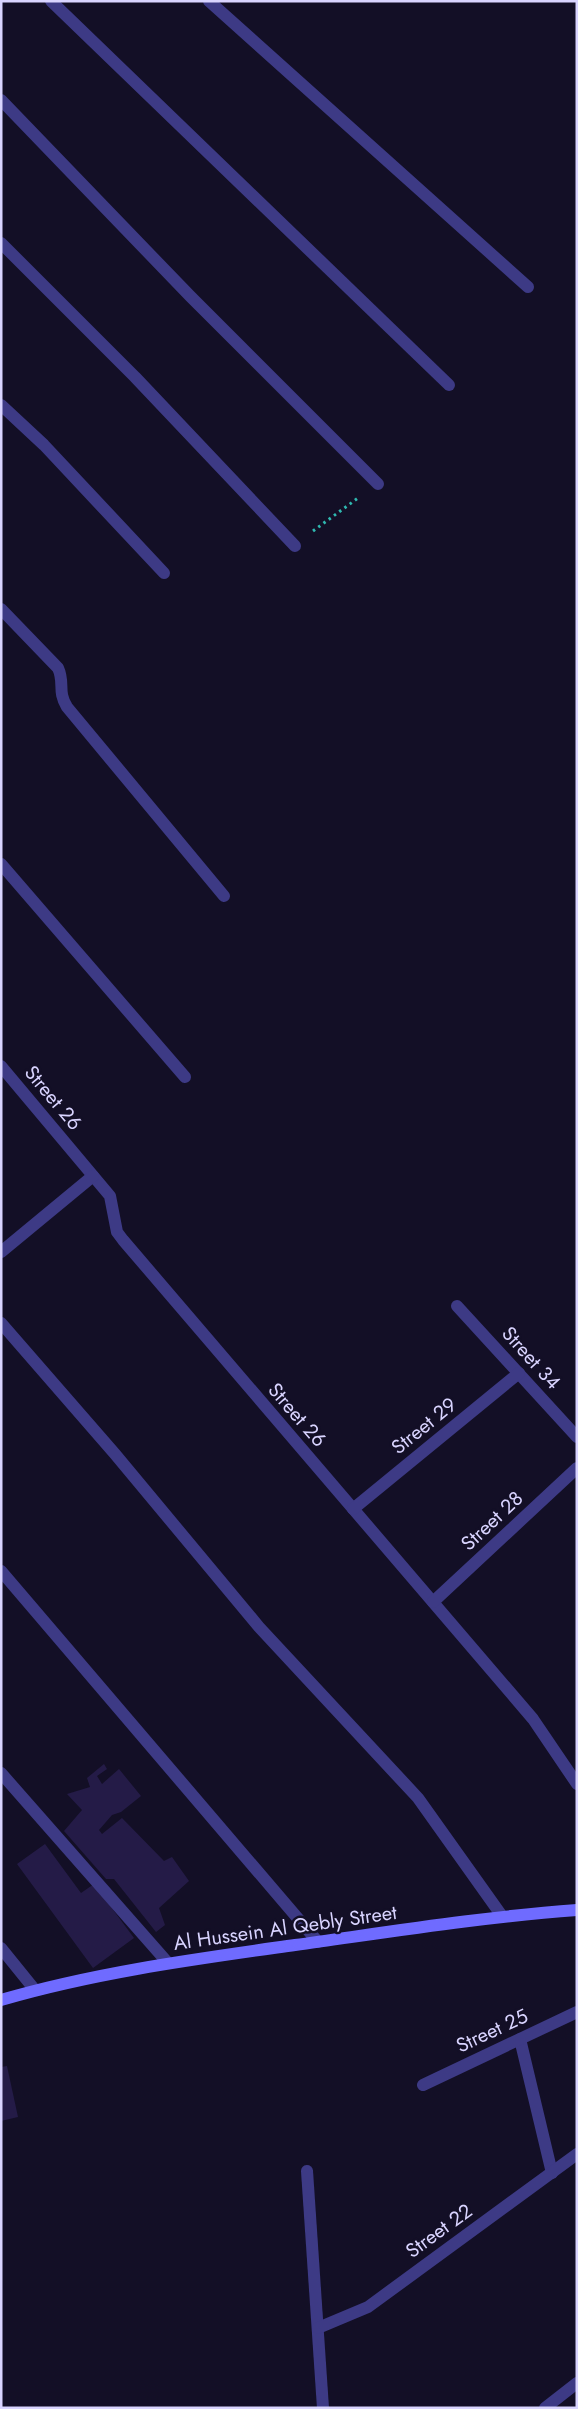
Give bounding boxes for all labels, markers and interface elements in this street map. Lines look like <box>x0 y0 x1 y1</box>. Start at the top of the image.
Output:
street label: Street 26 <box>17 1059 89 1137</box>
street label: Street 34 <box>495 1320 568 1396</box>
street label: Street 26 <box>261 1377 333 1453</box>
street label: Street 29 <box>385 1391 463 1461</box>
street label: Street 28 <box>454 1484 530 1558</box>
street label: Al Hussein Al Qebly Street <box>172 1898 399 1958</box>
street label: Street 25 <box>451 2002 533 2060</box>
street label: Street 22 <box>400 2197 478 2265</box>

